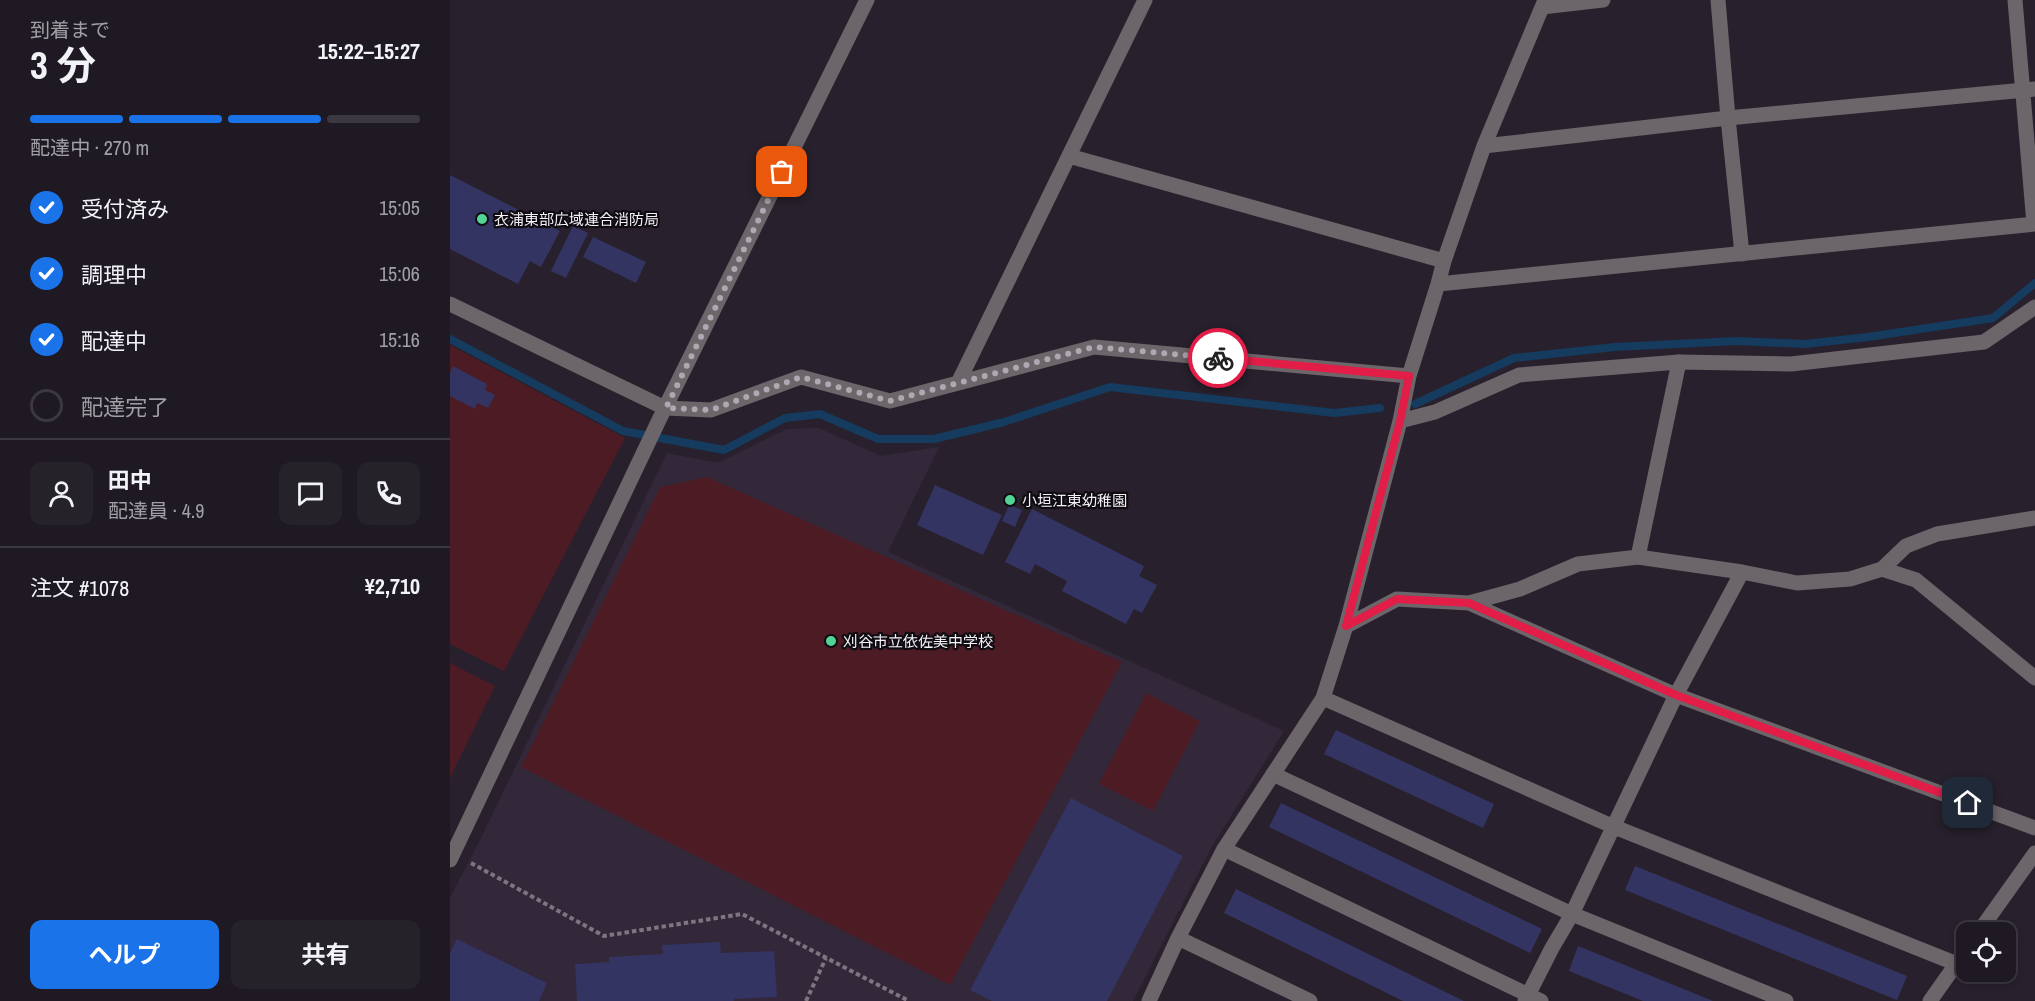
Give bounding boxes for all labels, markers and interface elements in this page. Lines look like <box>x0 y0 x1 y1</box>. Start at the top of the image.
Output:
text: 到着まで <box>30 16 110 43</box>
text: 15:22–15:27 <box>318 36 420 66</box>
text: 3 分 <box>30 39 96 91</box>
text: 配達中 · 270 m <box>30 134 149 161</box>
pin <box>756 146 807 197</box>
icon: bag <box>765 155 798 188</box>
icon: check <box>30 191 63 224</box>
text: 受付済み <box>81 194 169 224</box>
text: 15:05 <box>379 194 420 221</box>
place label: 衣浦東部広域連合消防局 <box>494 209 659 230</box>
marker: 衣浦東部広域連合消防局 <box>475 212 489 226</box>
icon: check <box>30 257 63 290</box>
text: 調理中 <box>81 260 147 290</box>
text: 15:06 <box>379 260 420 287</box>
icon: check <box>30 323 63 356</box>
text: 配達中 <box>81 326 147 356</box>
text: 15:16 <box>379 326 420 353</box>
courier <box>1188 328 1248 388</box>
icon: bike <box>1202 342 1235 375</box>
text: 配達完了 <box>81 392 169 422</box>
button: person <box>30 462 93 525</box>
button: chat <box>279 462 342 525</box>
button: phone <box>357 462 420 525</box>
text: 田中 <box>108 465 152 495</box>
place label: 小垣江東幼稚園 <box>1022 490 1127 511</box>
marker: 小垣江東幼稚園 <box>1003 493 1017 507</box>
text: 配達員 · 4.9 <box>108 497 204 524</box>
text: ¥2,710 <box>365 571 420 601</box>
text: 注文 #1078 <box>30 573 129 603</box>
place label: 刈谷市立依佐美中学校 <box>843 631 993 652</box>
marker: 刈谷市立依佐美中学校 <box>824 634 838 648</box>
pin <box>1942 777 1993 828</box>
icon: home <box>1951 786 1984 819</box>
button: ヘルプ <box>30 920 219 989</box>
button: 共有 <box>231 920 420 989</box>
map controls <box>1956 922 2016 982</box>
button: locate <box>1956 922 2016 982</box>

